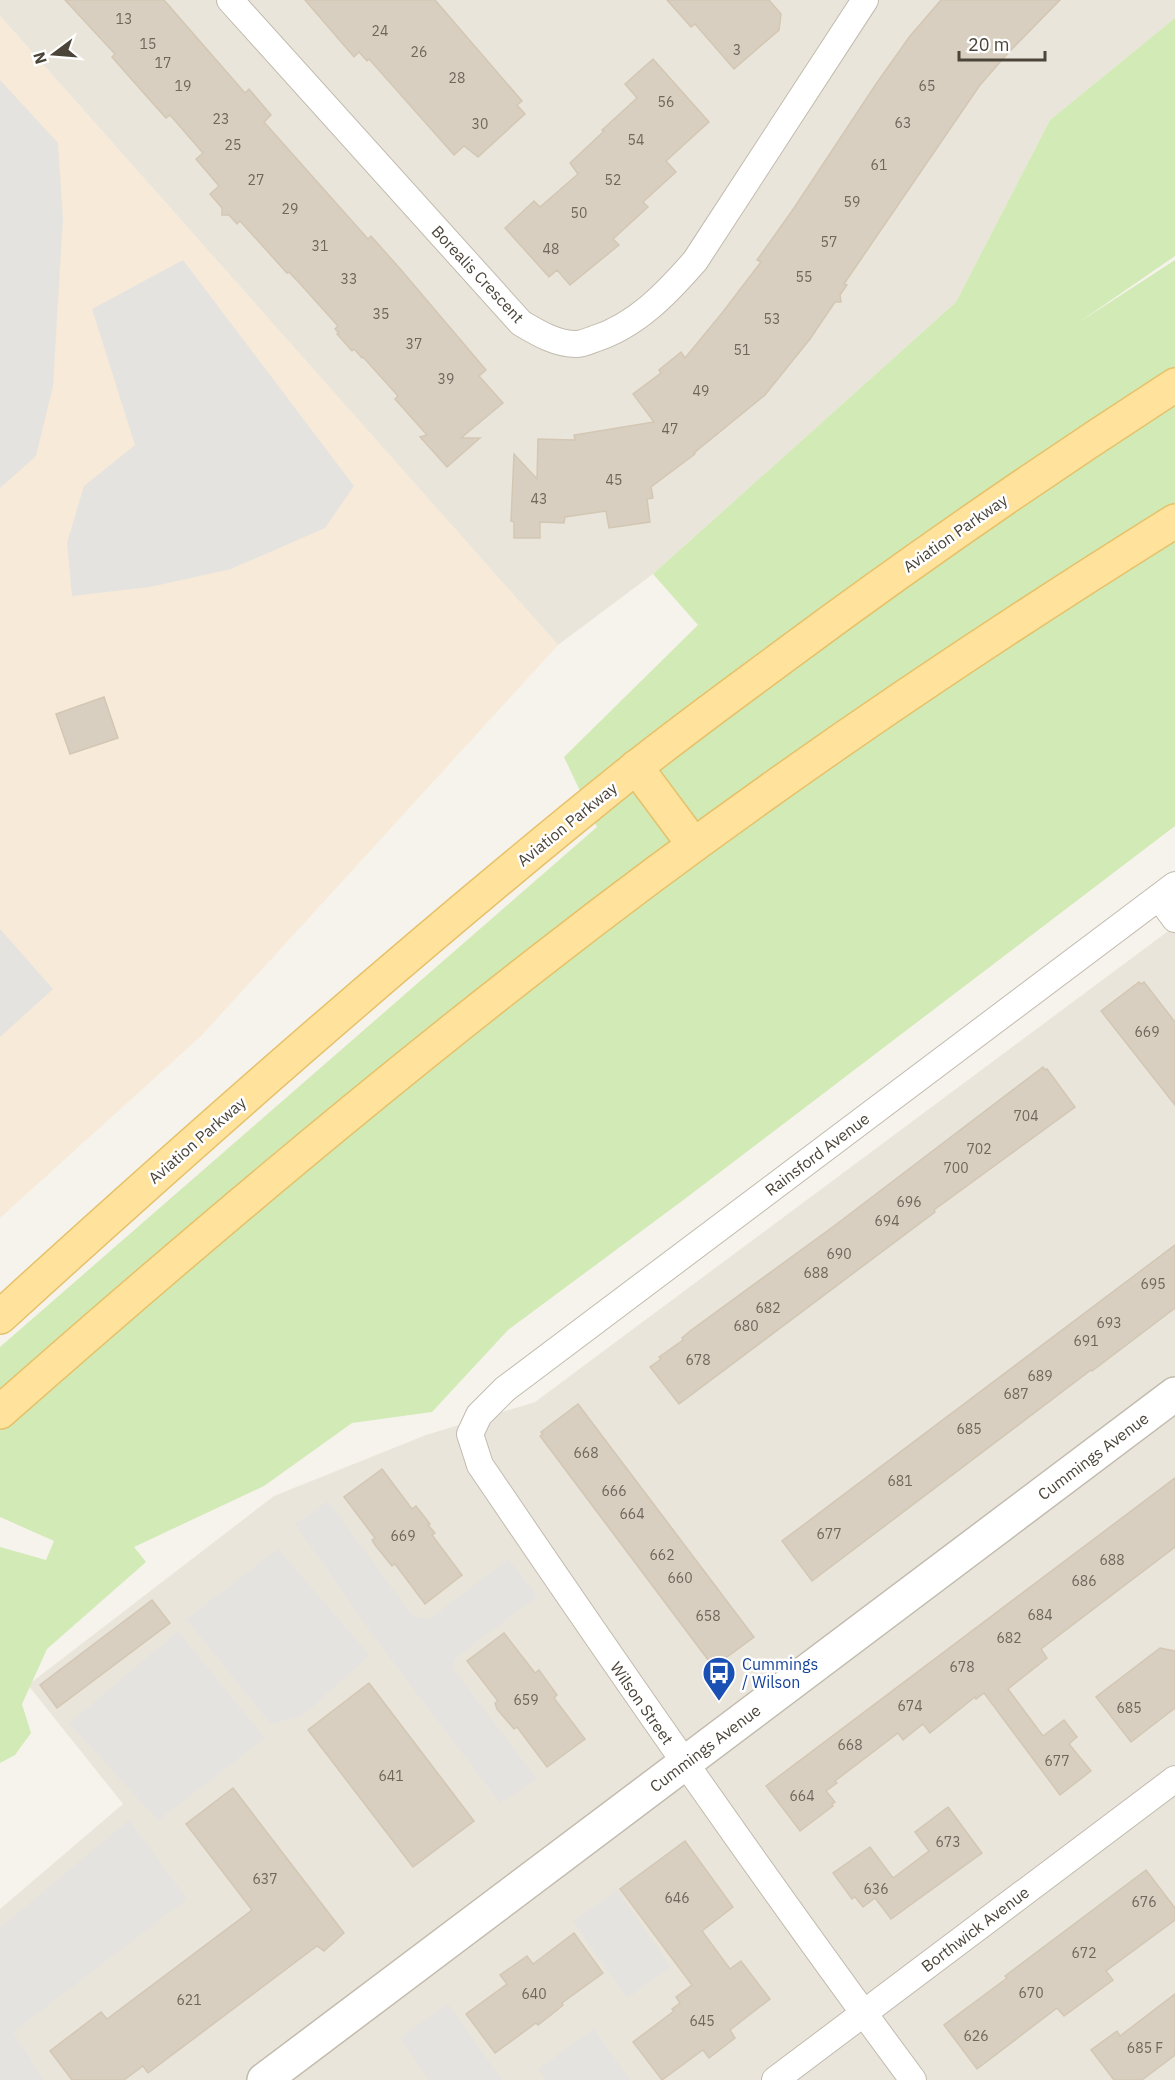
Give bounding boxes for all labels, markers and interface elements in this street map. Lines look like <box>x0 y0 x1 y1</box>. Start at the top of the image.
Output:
house number: 13 <box>116 10 132 28</box>
house number: 24 <box>372 22 388 40</box>
north arrow <box>24 24 84 84</box>
scale bar <box>959 24 1044 62</box>
text: 20 m <box>968 33 1010 56</box>
house number: 15 <box>140 35 156 53</box>
house number: 3 <box>733 41 741 59</box>
house number: 26 <box>411 43 427 61</box>
text: N <box>28 50 51 66</box>
house number: 17 <box>155 54 171 72</box>
house number: 28 <box>449 69 465 87</box>
house number: 19 <box>175 77 191 95</box>
house number: 65 <box>919 77 935 95</box>
house number: 56 <box>658 93 674 111</box>
house number: 23 <box>213 110 229 128</box>
house number: 63 <box>895 114 911 132</box>
house number: 30 <box>472 115 488 133</box>
house number: 54 <box>628 131 644 149</box>
house number: 25 <box>225 136 241 154</box>
house number: 61 <box>871 156 887 174</box>
house number: 27 <box>248 171 264 189</box>
house number: 52 <box>605 171 621 189</box>
house number: 59 <box>844 193 860 211</box>
house number: 29 <box>282 200 298 218</box>
house number: 50 <box>571 204 587 222</box>
street label: Borealis Crescent <box>428 221 528 327</box>
house number: 57 <box>821 233 837 251</box>
house number: 31 <box>312 237 328 255</box>
house number: 48 <box>543 240 559 258</box>
house number: 55 <box>796 268 812 286</box>
house number: 33 <box>341 270 357 288</box>
house number: 35 <box>373 305 389 323</box>
house number: 53 <box>764 310 780 328</box>
house number: 37 <box>406 335 422 353</box>
house number: 51 <box>734 341 750 359</box>
house number: 39 <box>438 370 454 388</box>
house number: 49 <box>693 382 709 400</box>
house number: 47 <box>662 420 678 438</box>
house number: 45 <box>606 471 622 489</box>
house number: 43 <box>531 490 547 508</box>
street label: Aviation Parkway <box>899 490 1011 576</box>
street label: Aviation Parkway <box>513 778 621 870</box>
house number: 669 <box>1134 1023 1160 1041</box>
street label: Aviation Parkway <box>144 1092 250 1188</box>
house number: 704 <box>1013 1107 1039 1125</box>
street label: Rainsford Avenue <box>761 1108 873 1200</box>
house number: 702 <box>966 1140 992 1158</box>
house number: 700 <box>943 1159 969 1177</box>
house number: 696 <box>896 1193 922 1211</box>
house number: 694 <box>874 1212 900 1230</box>
house number: 690 <box>826 1245 852 1263</box>
house number: 688 <box>803 1264 829 1282</box>
house number: 695 <box>1140 1275 1166 1293</box>
house number: 682 <box>755 1299 781 1317</box>
house number: 693 <box>1096 1314 1122 1332</box>
house number: 680 <box>733 1317 759 1335</box>
house number: 691 <box>1073 1332 1099 1350</box>
house number: 678 <box>685 1351 711 1369</box>
house number: 689 <box>1027 1367 1053 1385</box>
house number: 687 <box>1003 1385 1029 1403</box>
street label: Cummings Avenue <box>1034 1408 1152 1504</box>
house number: 685 <box>956 1420 982 1438</box>
house number: 668 <box>573 1444 599 1462</box>
house number: 681 <box>887 1472 913 1490</box>
house number: 666 <box>601 1482 627 1500</box>
house number: 664 <box>619 1505 645 1523</box>
house number: 677 <box>816 1525 842 1543</box>
house number: 669 <box>390 1527 416 1545</box>
house number: 662 <box>649 1546 675 1564</box>
house number: 688 <box>1099 1551 1125 1569</box>
house number: 660 <box>667 1569 693 1587</box>
house number: 686 <box>1071 1572 1097 1590</box>
house number: 684 <box>1027 1606 1053 1624</box>
house number: 658 <box>695 1607 721 1625</box>
house number: 682 <box>996 1629 1022 1647</box>
place label: Cummings / Wilson <box>742 1654 818 1692</box>
bus stop icon: Cummings / Wilson <box>701 1655 737 1702</box>
street label: Wilson Street <box>606 1658 678 1748</box>
house number: 678 <box>949 1658 975 1676</box>
house number: 659 <box>513 1691 539 1709</box>
house number: 674 <box>897 1697 923 1715</box>
house number: 685 <box>1116 1699 1142 1717</box>
street label: Cummings Avenue <box>646 1700 764 1796</box>
house number: 668 <box>837 1736 863 1754</box>
house number: 677 <box>1044 1752 1070 1770</box>
house number: 641 <box>378 1767 404 1785</box>
house number: 664 <box>789 1787 815 1805</box>
house number: 673 <box>935 1833 961 1851</box>
house number: 637 <box>252 1870 278 1888</box>
house number: 636 <box>863 1880 889 1898</box>
street label: Borthwick Avenue <box>917 1882 1033 1976</box>
house number: 646 <box>664 1889 690 1907</box>
house number: 676 <box>1131 1893 1157 1911</box>
house number: 672 <box>1071 1944 1097 1962</box>
house number: 670 <box>1018 1984 1044 2002</box>
house number: 640 <box>521 1985 547 2003</box>
house number: 621 <box>176 1991 202 2009</box>
house number: 645 <box>689 2012 715 2030</box>
house number: 626 <box>963 2027 989 2045</box>
house number: 685 F <box>1127 2039 1163 2057</box>

